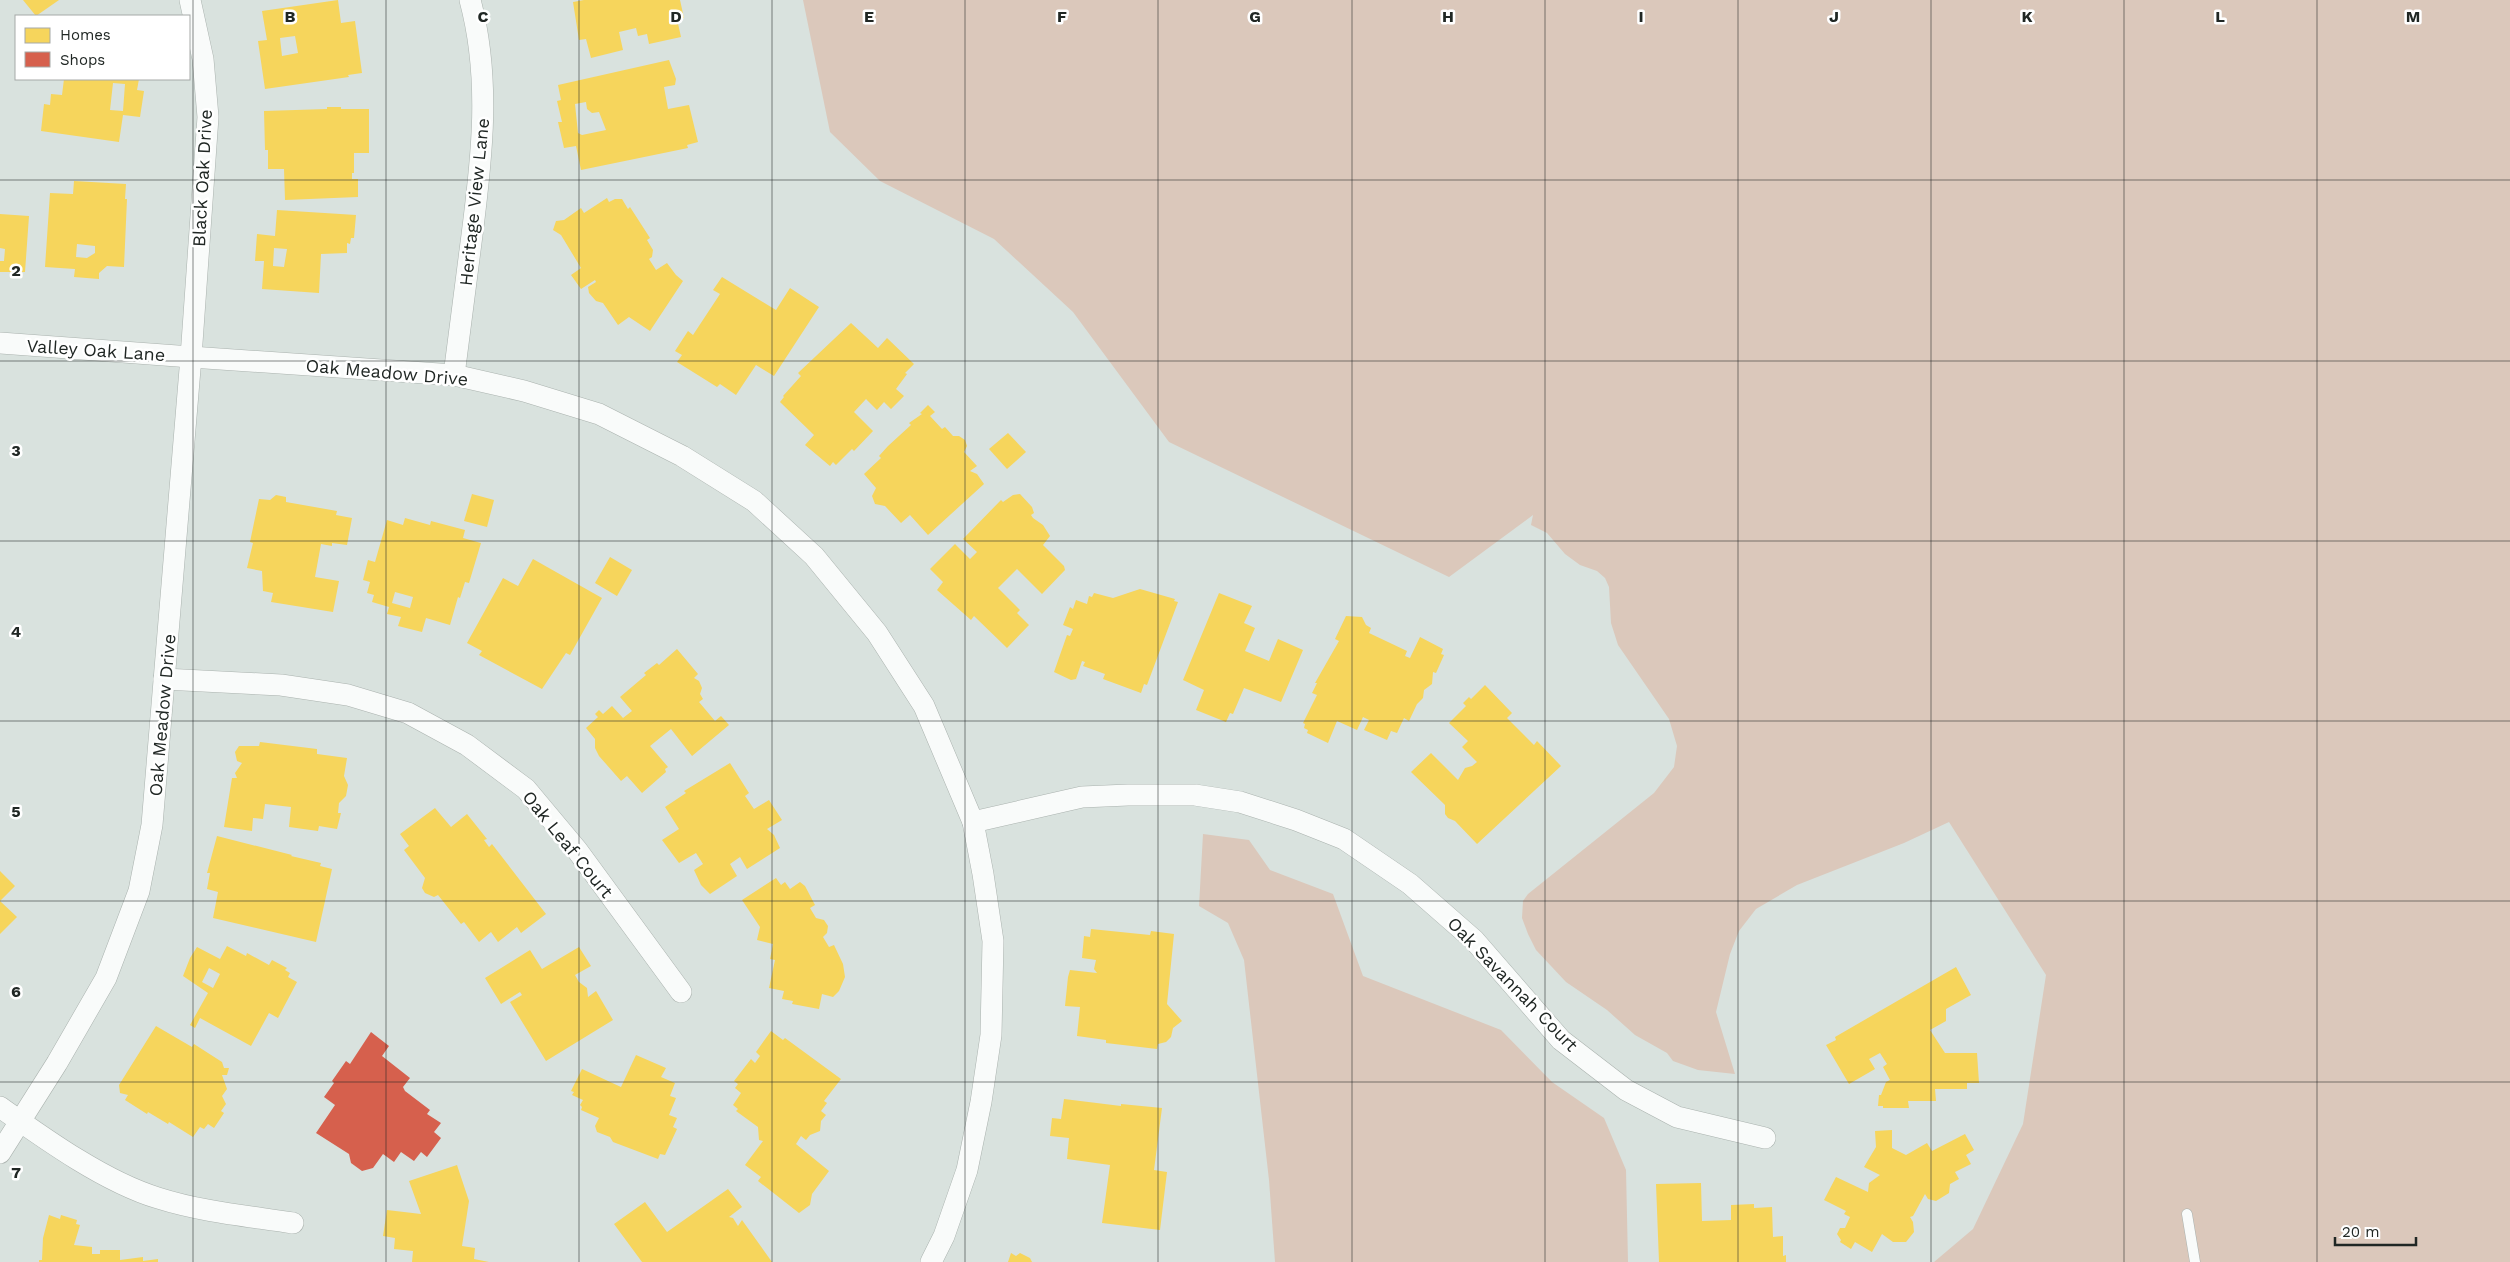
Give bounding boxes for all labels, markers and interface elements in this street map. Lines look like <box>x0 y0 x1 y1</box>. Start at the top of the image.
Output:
text: B <box>285 7 296 26</box>
text: C <box>478 7 489 26</box>
text: D <box>670 7 682 26</box>
text: E <box>864 7 874 26</box>
text: F <box>1057 7 1067 26</box>
text: G <box>1249 7 1261 26</box>
text: H <box>1442 7 1454 26</box>
text: I <box>1638 7 1644 26</box>
text: J <box>1829 7 1839 26</box>
text: K <box>2021 7 2033 26</box>
text: L <box>2215 7 2225 26</box>
text: M <box>2406 7 2420 26</box>
legend <box>15 15 190 80</box>
text: Homes <box>60 26 111 44</box>
text: Shops <box>60 51 105 69</box>
street label: Black Oak Drive <box>188 109 216 247</box>
street label: Heritage View Lane <box>455 117 493 287</box>
text: 2 <box>11 261 21 280</box>
street label: Valley Oak Lane <box>26 335 166 365</box>
street label: Oak Meadow Drive <box>305 354 469 390</box>
text: 3 <box>11 441 21 460</box>
text: 4 <box>11 622 21 641</box>
street label: Oak Meadow Drive <box>144 633 180 797</box>
street label: Oak Leaf Court <box>518 786 618 902</box>
text: 5 <box>11 802 21 821</box>
street label: Oak Savannah Court <box>1443 912 1583 1056</box>
text: 6 <box>11 982 21 1001</box>
text: 7 <box>11 1163 21 1182</box>
scale bar <box>2335 1214 2416 1246</box>
text: 20 m <box>2342 1223 2380 1241</box>

